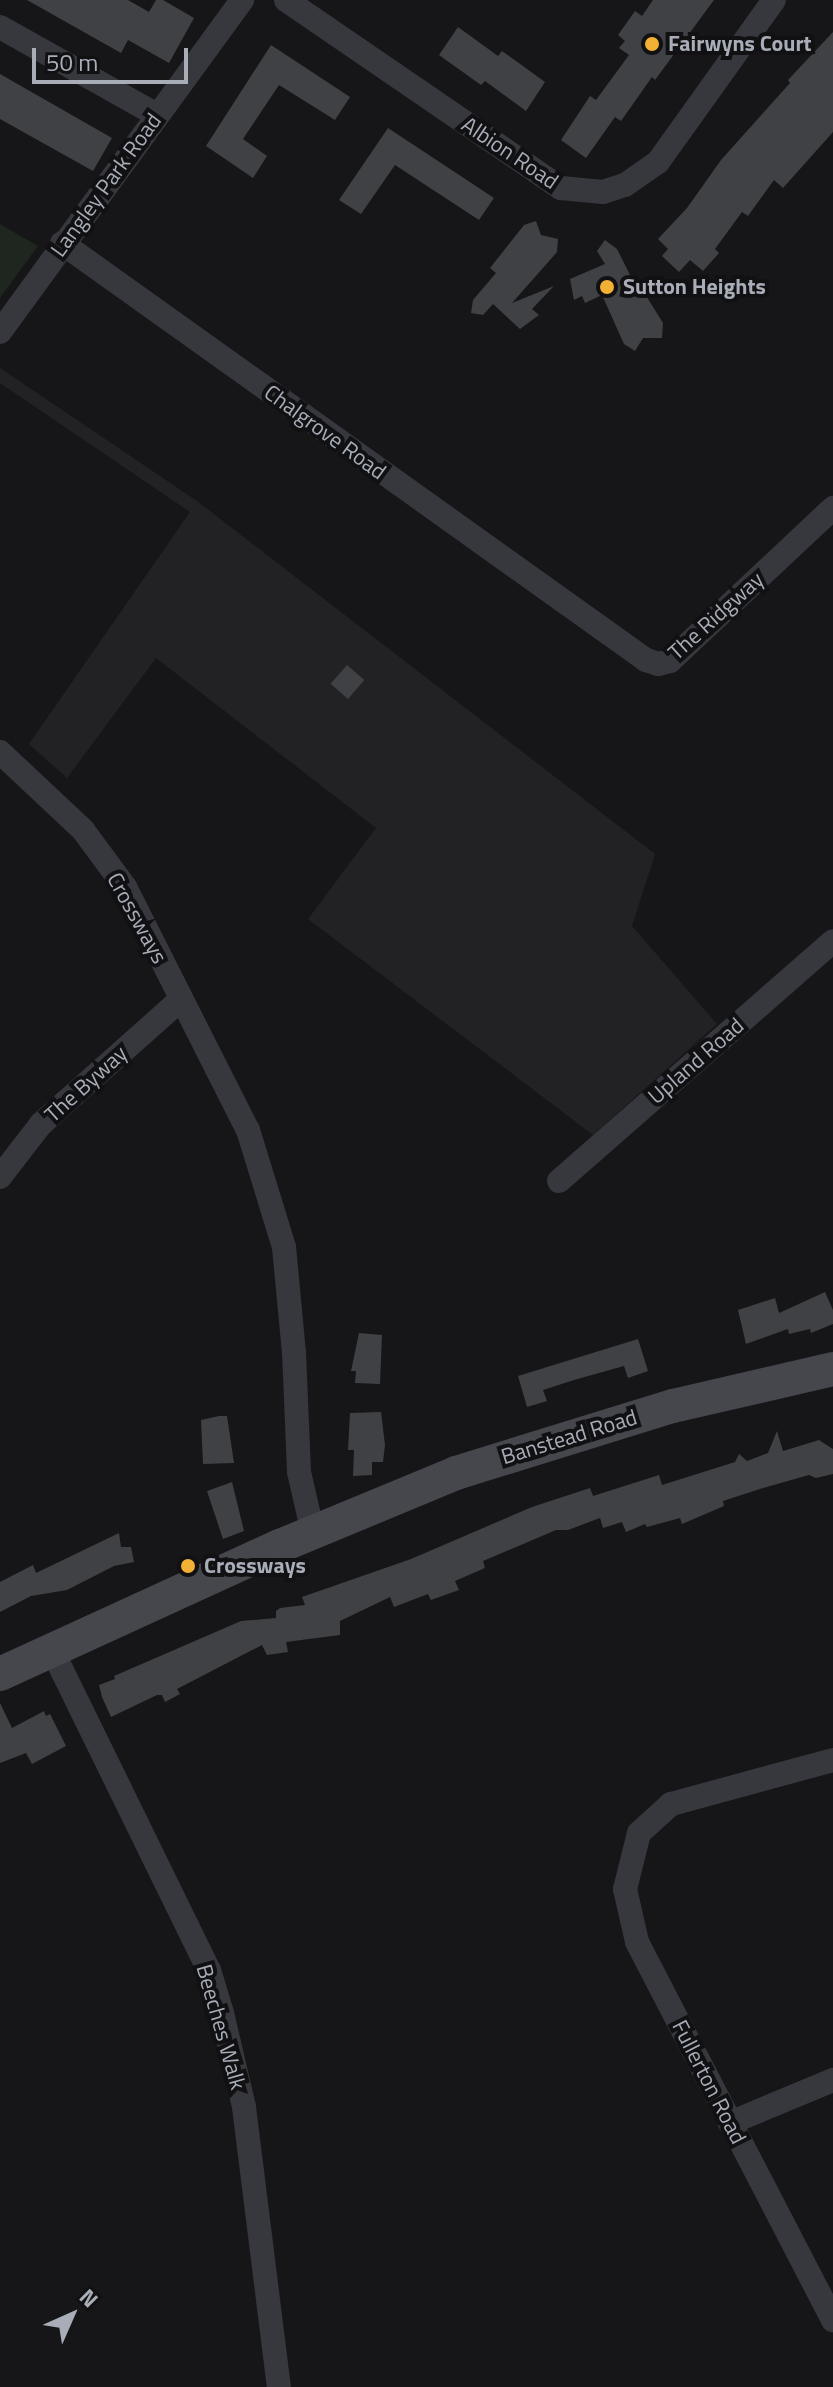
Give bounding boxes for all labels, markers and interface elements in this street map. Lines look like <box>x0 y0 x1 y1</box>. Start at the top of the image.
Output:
place label: Fairwyns Court <box>668 31 812 57</box>
scale bar <box>36 32 192 82</box>
marker: Fairwyns Court <box>643 35 661 53</box>
text: 50 m <box>46 44 98 80</box>
street label: Langley Park Road <box>45 108 167 262</box>
street label: Albion Road <box>457 111 563 195</box>
place label: Sutton Heights <box>623 274 766 300</box>
marker: Sutton Heights <box>598 278 616 296</box>
street label: Chalgrove Road <box>259 379 391 485</box>
street label: The Ridgway <box>663 566 769 666</box>
street label: Crossways <box>101 868 173 968</box>
street label: Upland Road <box>643 1012 749 1110</box>
street label: The Byway <box>39 1040 133 1128</box>
street label: Banstead Road <box>498 1404 640 1470</box>
place label: Crossways <box>204 1553 306 1579</box>
marker: Crossways <box>179 1557 197 1575</box>
street label: Beeches Walk <box>191 1961 251 2093</box>
street label: Fullerton Road <box>667 2016 751 2148</box>
north arrow <box>32 2275 112 2355</box>
text: N <box>72 2281 106 2315</box>

